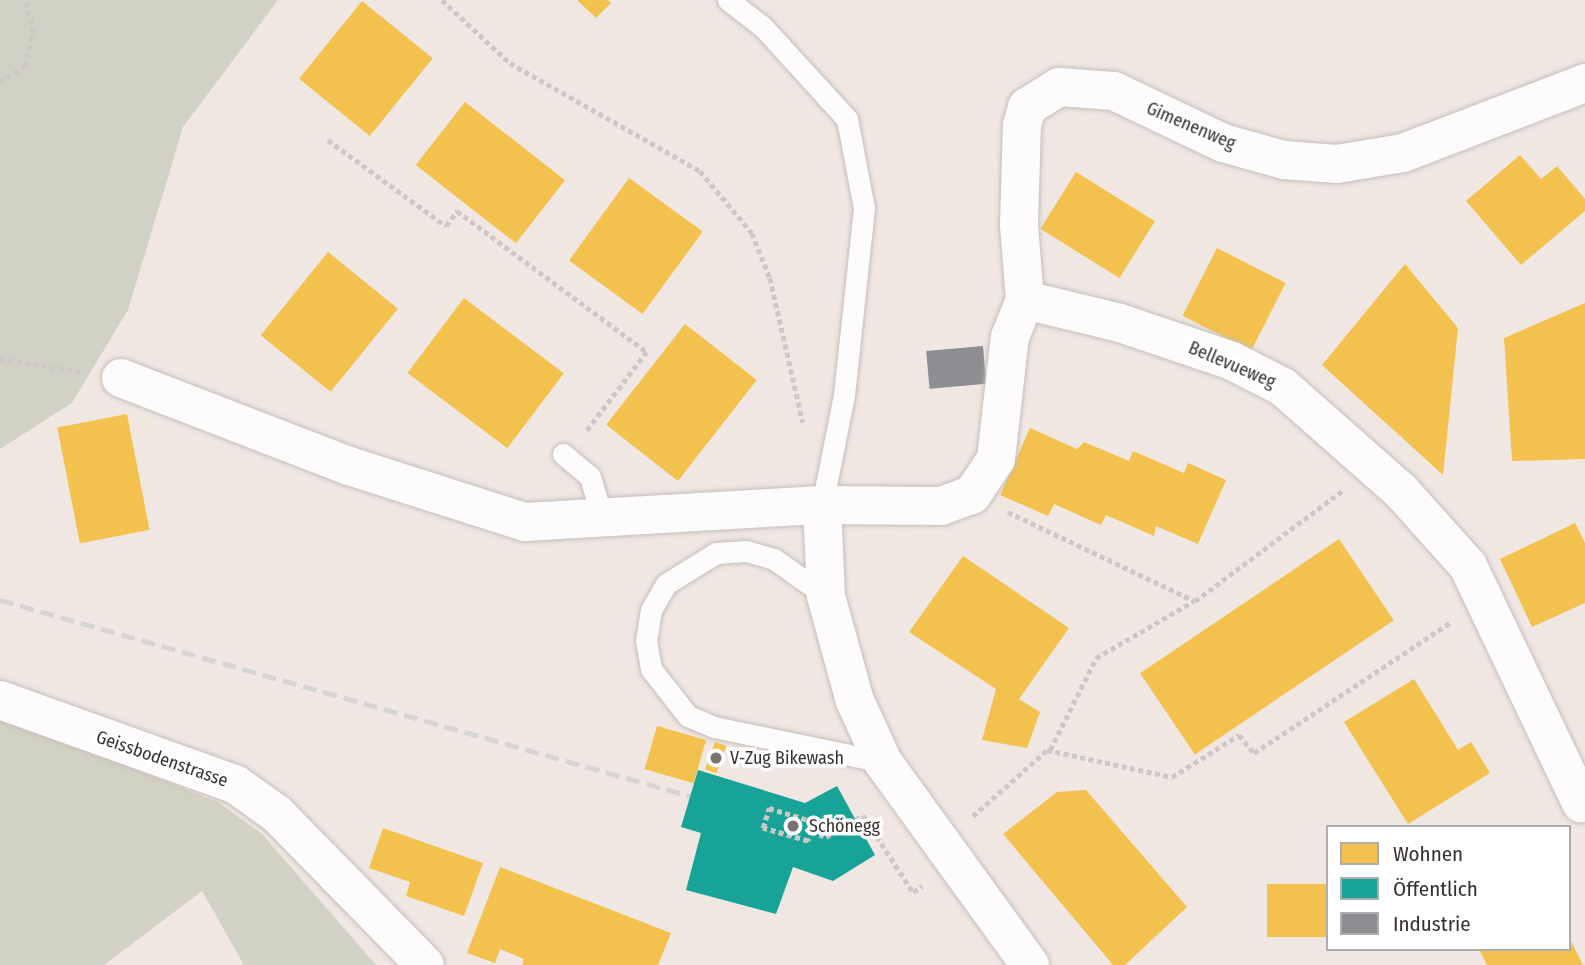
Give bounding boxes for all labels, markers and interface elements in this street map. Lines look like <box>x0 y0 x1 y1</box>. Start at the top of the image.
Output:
street label: Gimenenweg <box>1143 98 1239 154</box>
street label: Bellevueweg <box>1185 337 1279 393</box>
street label: Geissbodenstrasse <box>93 726 231 792</box>
place label: V-Zug Bikewash <box>730 747 844 769</box>
marker: V-Zug Bikewash <box>708 750 724 766</box>
place label: Schönegg <box>809 815 880 837</box>
marker: Schönegg <box>783 816 803 836</box>
legend <box>1326 825 1571 951</box>
text: Wohnen <box>1393 841 1463 867</box>
text: Öffentlich <box>1393 876 1478 902</box>
text: Industrie <box>1393 911 1471 937</box>

